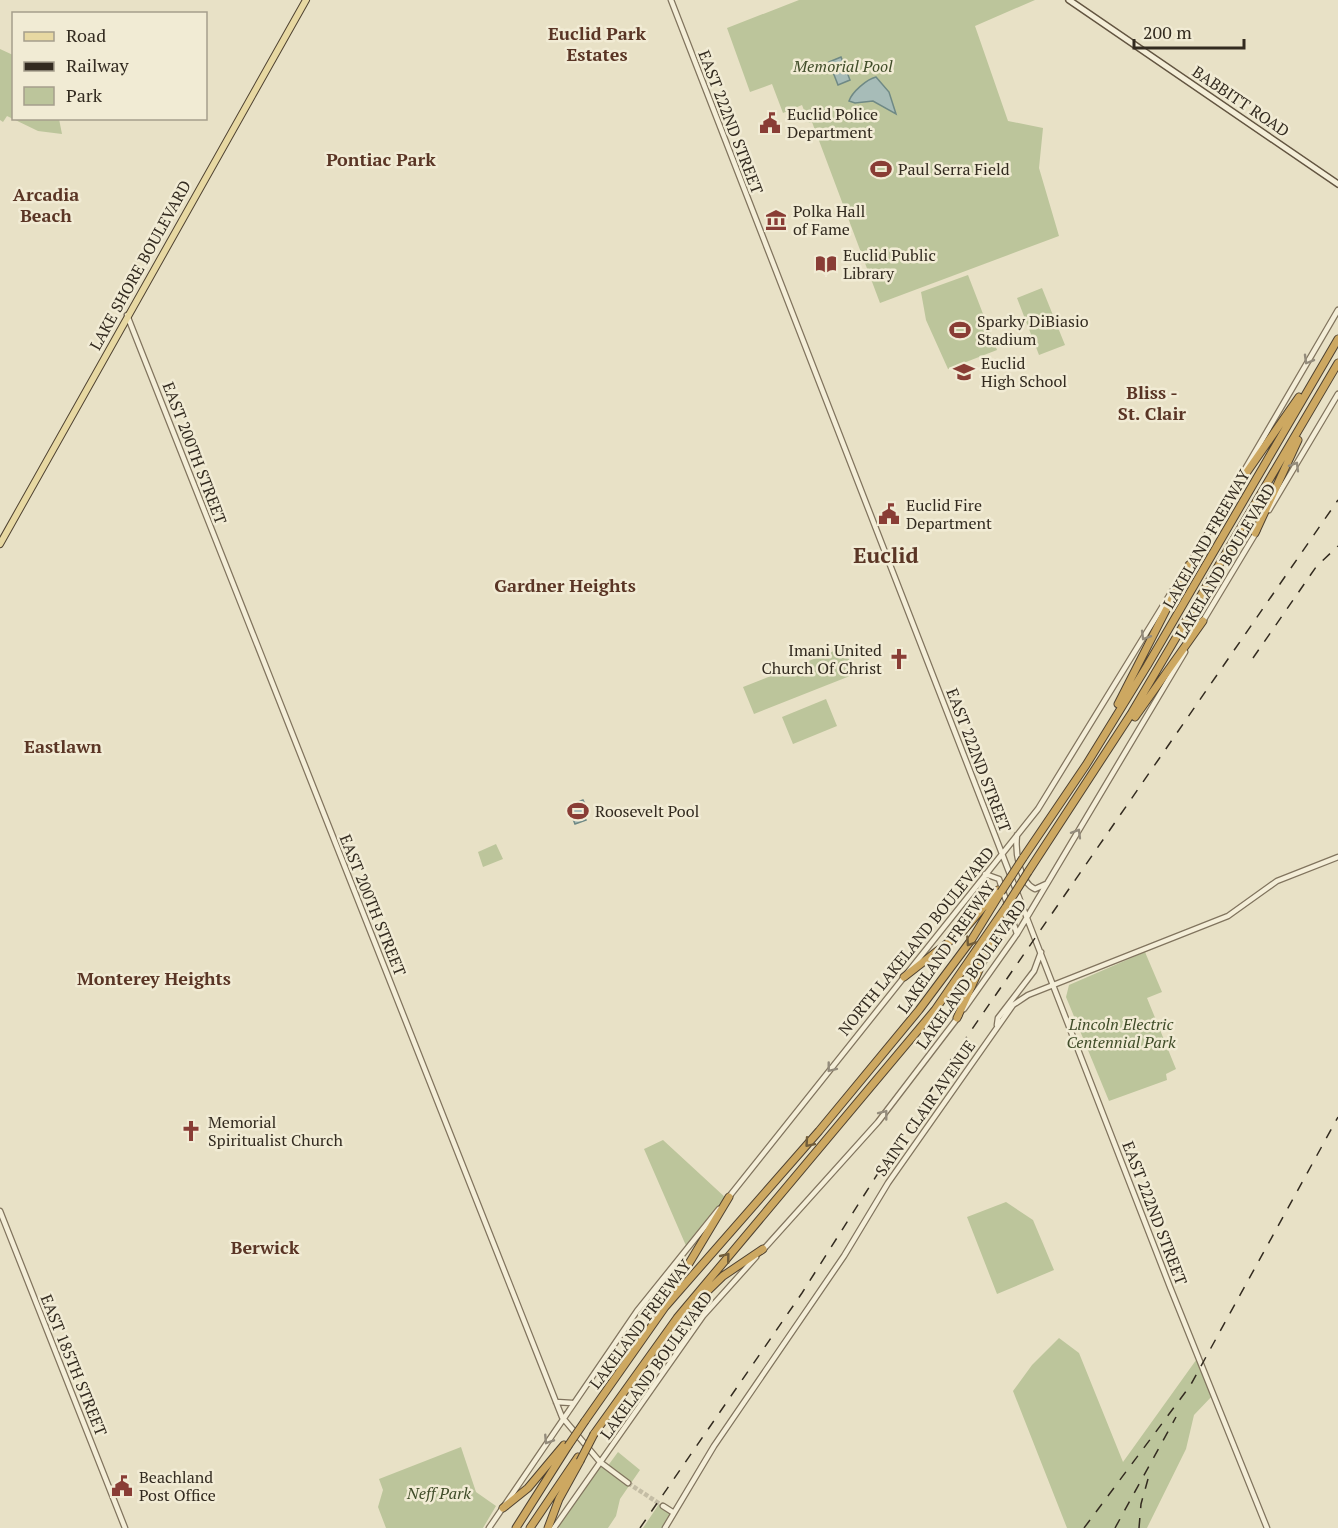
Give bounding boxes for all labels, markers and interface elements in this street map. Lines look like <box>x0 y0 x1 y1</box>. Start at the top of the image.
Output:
legend <box>12 12 207 120</box>
scale bar <box>1134 12 1244 50</box>
text: 200 m <box>1143 20 1192 44</box>
district label: Euclid Park Estates <box>548 21 647 66</box>
text: Road <box>66 23 106 47</box>
street label: EAST 222ND STREET <box>693 47 769 197</box>
text: Railway <box>66 53 130 77</box>
park label: Memorial Pool <box>792 55 893 77</box>
street label: BABBITT ROAD <box>1188 60 1294 142</box>
text: Park <box>66 83 103 107</box>
place label: Euclid Police Department <box>787 103 878 143</box>
public building icon: Euclid Police Department <box>758 111 782 135</box>
district label: Pontiac Park <box>326 147 436 171</box>
sports icon: Paul Serra Field <box>869 157 893 181</box>
place label: Paul Serra Field <box>898 158 1010 180</box>
street label: LAKE SHORE BOULEVARD <box>84 176 196 354</box>
district label: Arcadia Beach <box>13 182 79 227</box>
place label: Polka Hall of Fame <box>793 200 865 240</box>
museum icon: Polka Hall of Fame <box>764 208 788 232</box>
place label: Euclid Public Library <box>843 244 936 284</box>
library icon: Euclid Public Library <box>814 252 838 276</box>
place label: Sparky DiBiasio Stadium <box>977 310 1089 350</box>
sports icon: Sparky DiBiasio Stadium <box>948 318 972 342</box>
place label: Euclid High School <box>981 352 1067 392</box>
one-way arrow <box>1304 354 1316 364</box>
school or university icon: Euclid High School <box>952 360 976 384</box>
street label: EAST 200TH STREET <box>158 379 232 527</box>
district label: Bliss - St. Clair <box>1118 380 1186 425</box>
one-way arrow <box>1288 462 1300 472</box>
street label: LAKELAND FREEWAY <box>1157 465 1255 612</box>
street label: LAKELAND BOULEVARD <box>1170 479 1280 643</box>
place label: Euclid Fire Department <box>906 494 992 534</box>
public building icon: Euclid Fire Department <box>877 502 901 526</box>
district label: Euclid <box>853 540 919 569</box>
district label: Gardner Heights <box>494 573 636 597</box>
one-way arrow <box>1140 630 1152 640</box>
place label: Imani United Church Of Christ <box>762 639 882 679</box>
church icon: Imani United Church Of Christ <box>887 647 911 671</box>
street label: EAST 222ND STREET <box>941 685 1017 835</box>
district label: Eastlawn <box>24 734 102 758</box>
sports icon: Roosevelt Pool <box>566 799 590 823</box>
place label: Roosevelt Pool <box>595 800 700 822</box>
one-way arrow <box>1070 829 1082 839</box>
street label: EAST 200TH STREET <box>335 831 411 979</box>
street label: NORTH LAKELAND BOULEVARD <box>834 843 998 1039</box>
street label: LAKELAND FREEWAY <box>892 876 1000 1018</box>
street label: LAKELAND BOULEVARD <box>912 895 1030 1053</box>
one-way arrow <box>966 935 977 946</box>
district label: Monterey Heights <box>77 966 231 990</box>
park label: Lincoln Electric Centennial Park <box>1066 1013 1176 1053</box>
street label: SAINT CLAIR AVENUE <box>870 1036 980 1180</box>
one-way arrow <box>827 1061 838 1072</box>
one-way arrow <box>877 1110 888 1121</box>
place label: Memorial Spiritualist Church <box>208 1111 343 1151</box>
church icon: Memorial Spiritualist Church <box>179 1119 203 1143</box>
one-way arrow <box>805 1136 816 1147</box>
street label: EAST 222ND STREET <box>1117 1138 1193 1288</box>
district label: Berwick <box>231 1235 300 1259</box>
one-way arrow <box>719 1253 730 1264</box>
street label: LAKELAND FREEWAY <box>584 1254 696 1393</box>
street label: LAKELAND BOULEVARD <box>595 1286 717 1444</box>
street label: EAST 185TH STREET <box>36 1291 112 1439</box>
one-way arrow <box>544 1433 555 1444</box>
place label: Beachland Post Office <box>139 1466 216 1506</box>
public building icon: Beachland Post Office <box>110 1474 134 1498</box>
park label: Neff Park <box>406 1482 471 1504</box>

